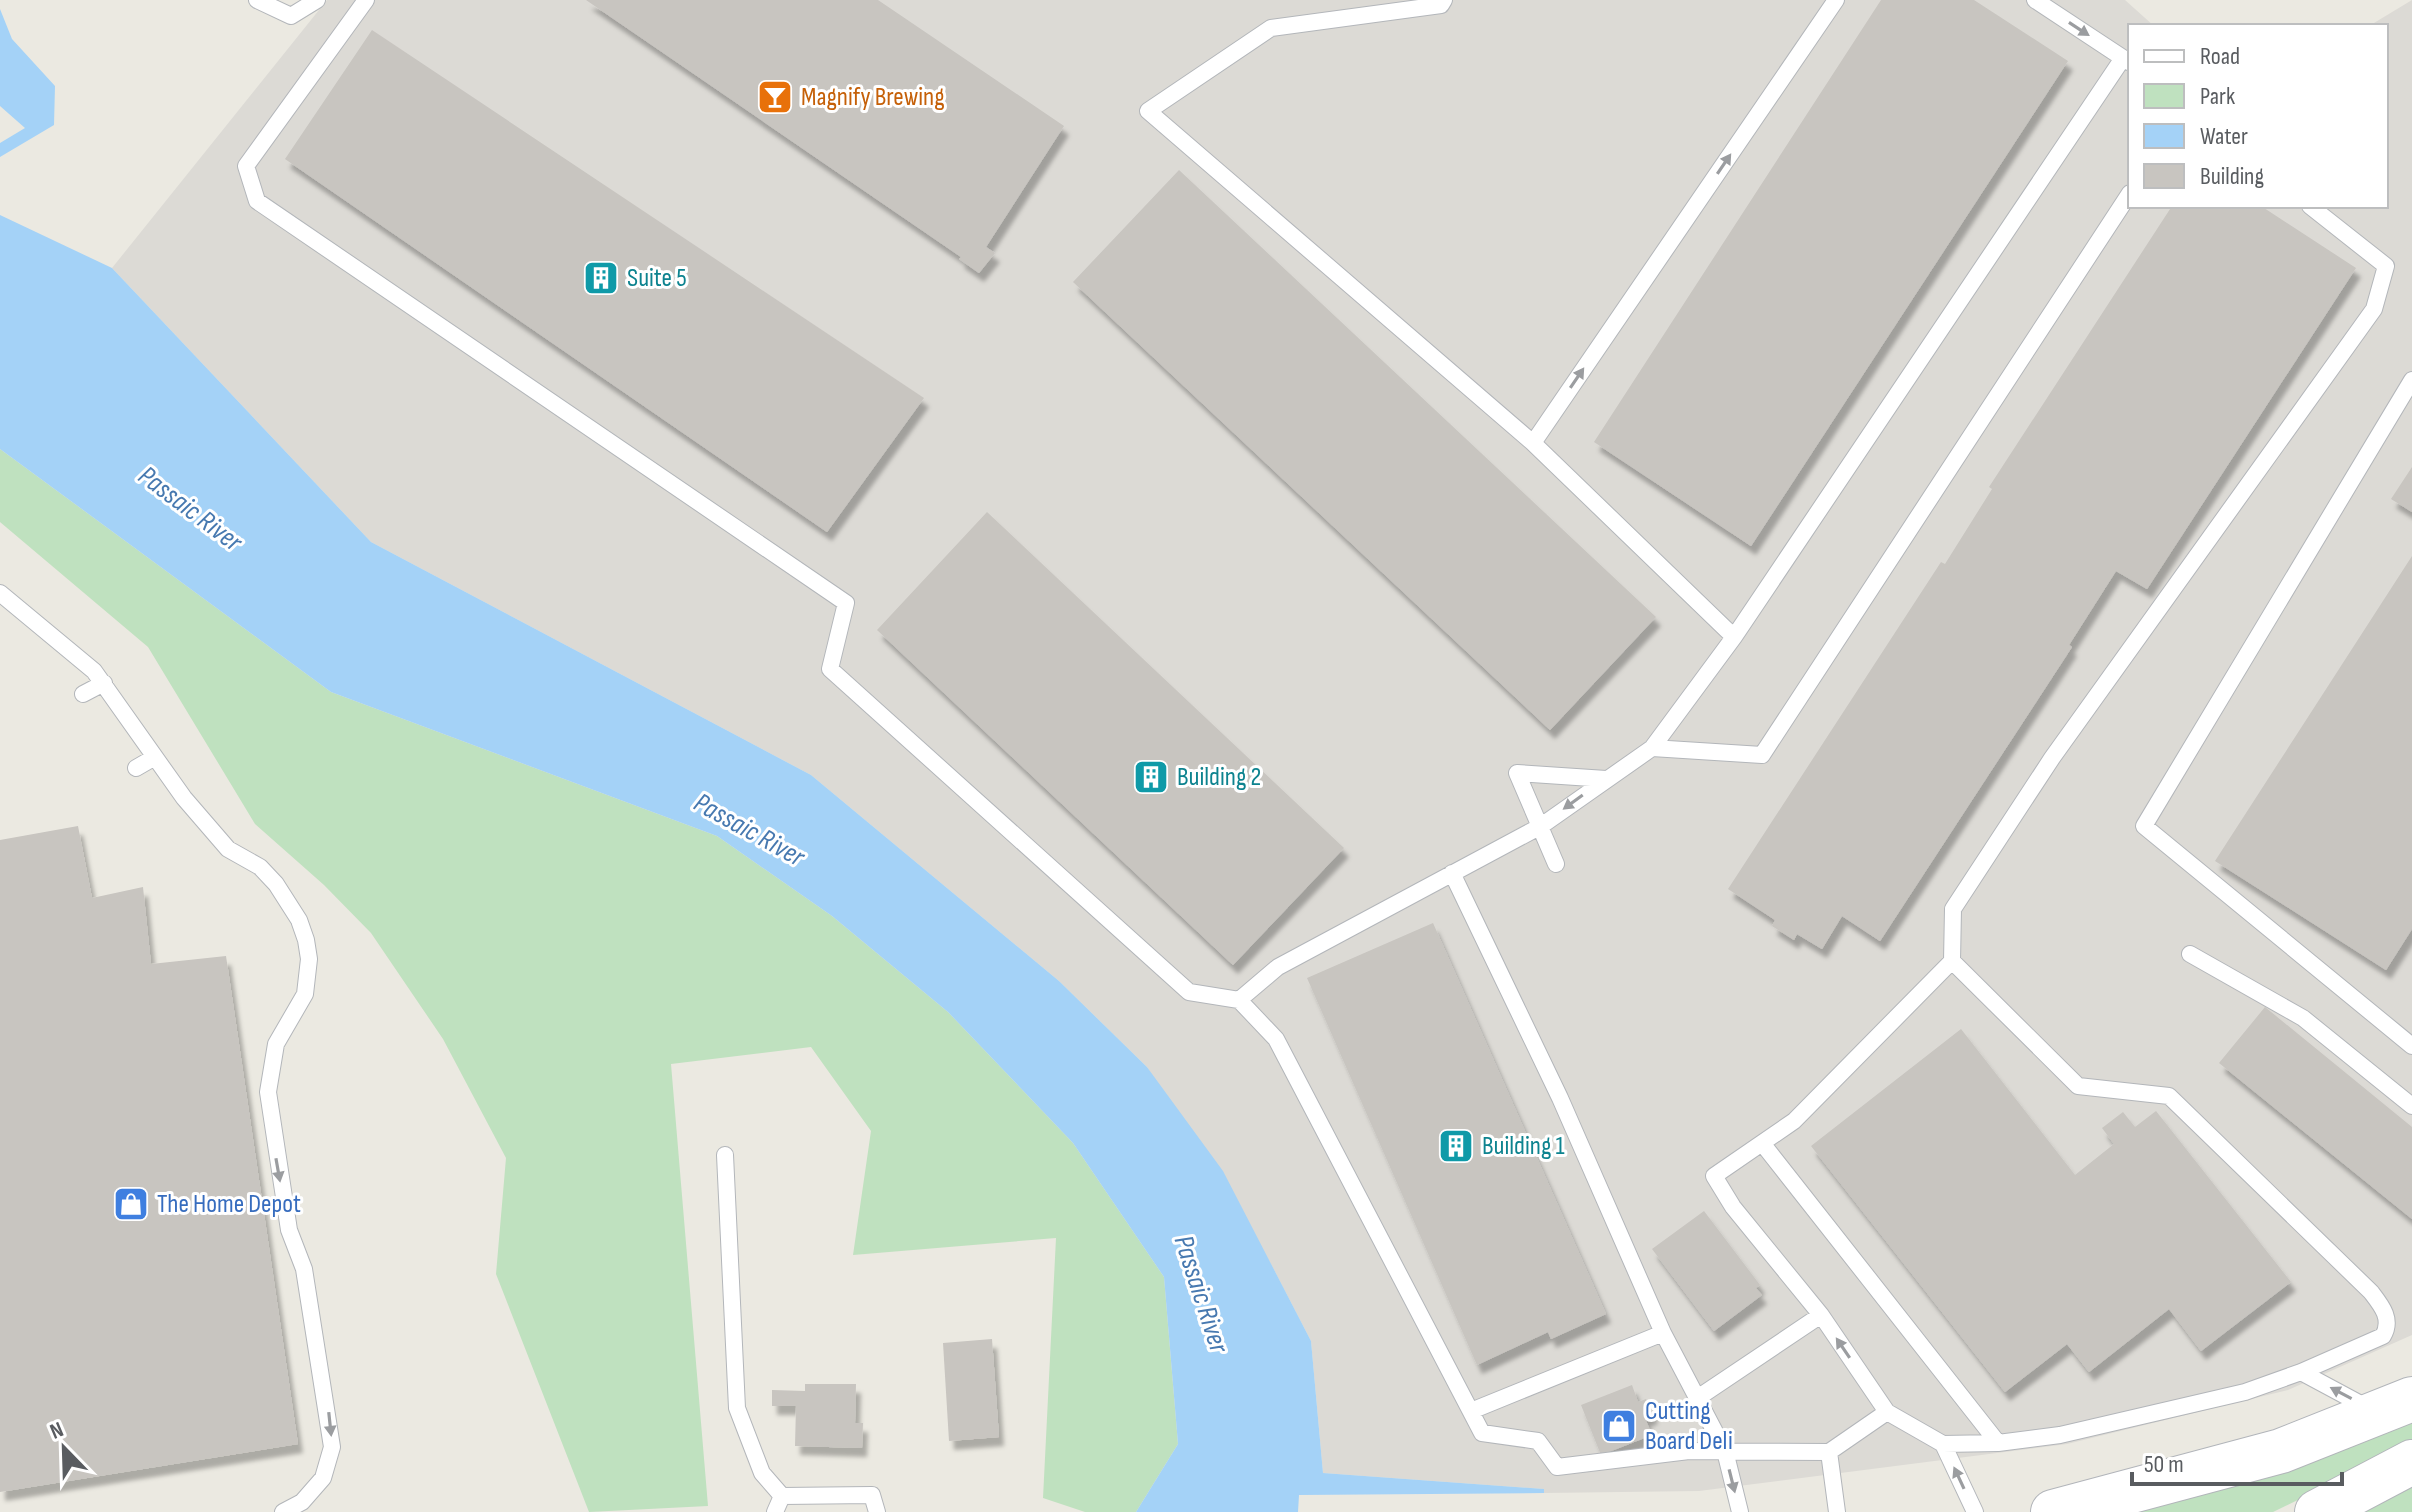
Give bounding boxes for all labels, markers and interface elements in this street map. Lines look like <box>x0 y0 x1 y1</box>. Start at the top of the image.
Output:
one-way arrow <box>2068 21 2090 35</box>
legend <box>2128 24 2388 208</box>
text: Road <box>2200 42 2240 71</box>
bar icon: Magnify Brewing <box>756 78 794 116</box>
place label: Magnify Brewing <box>801 82 945 113</box>
text: Park <box>2200 82 2235 111</box>
text: Water <box>2200 122 2248 151</box>
one-way arrow <box>1716 153 1731 174</box>
text: Building <box>2200 162 2264 191</box>
building icon: Suite 5 <box>582 259 620 297</box>
place label: Suite 5 <box>627 263 687 294</box>
one-way arrow <box>1569 368 1584 389</box>
water label: Passaic River <box>132 459 249 559</box>
building icon: Building 2 <box>1132 758 1170 796</box>
place label: Building 2 <box>1177 762 1261 793</box>
water label: Passaic River <box>688 786 811 874</box>
one-way arrow <box>1563 794 1583 810</box>
building icon: Building 1 <box>1437 1127 1475 1165</box>
place label: Building 1 <box>1482 1131 1565 1162</box>
one-way arrow <box>273 1157 285 1182</box>
shop icon: The Home Depot <box>112 1185 150 1223</box>
place label: The Home Depot <box>157 1189 301 1220</box>
water label: Passaic River <box>1167 1231 1236 1358</box>
one-way arrow <box>1836 1337 1851 1358</box>
one-way arrow <box>2329 1386 2352 1399</box>
place label: Cutting Board Deli <box>1645 1396 1733 1457</box>
shop icon: Cutting Board Deli <box>1600 1407 1638 1445</box>
north arrow <box>24 1408 104 1488</box>
one-way arrow <box>323 1412 336 1437</box>
text: N <box>46 1416 67 1446</box>
scale bar <box>2132 1436 2342 1486</box>
text: 50 m <box>2144 1450 2184 1479</box>
one-way arrow <box>1952 1466 1966 1490</box>
one-way arrow <box>1726 1469 1739 1494</box>

